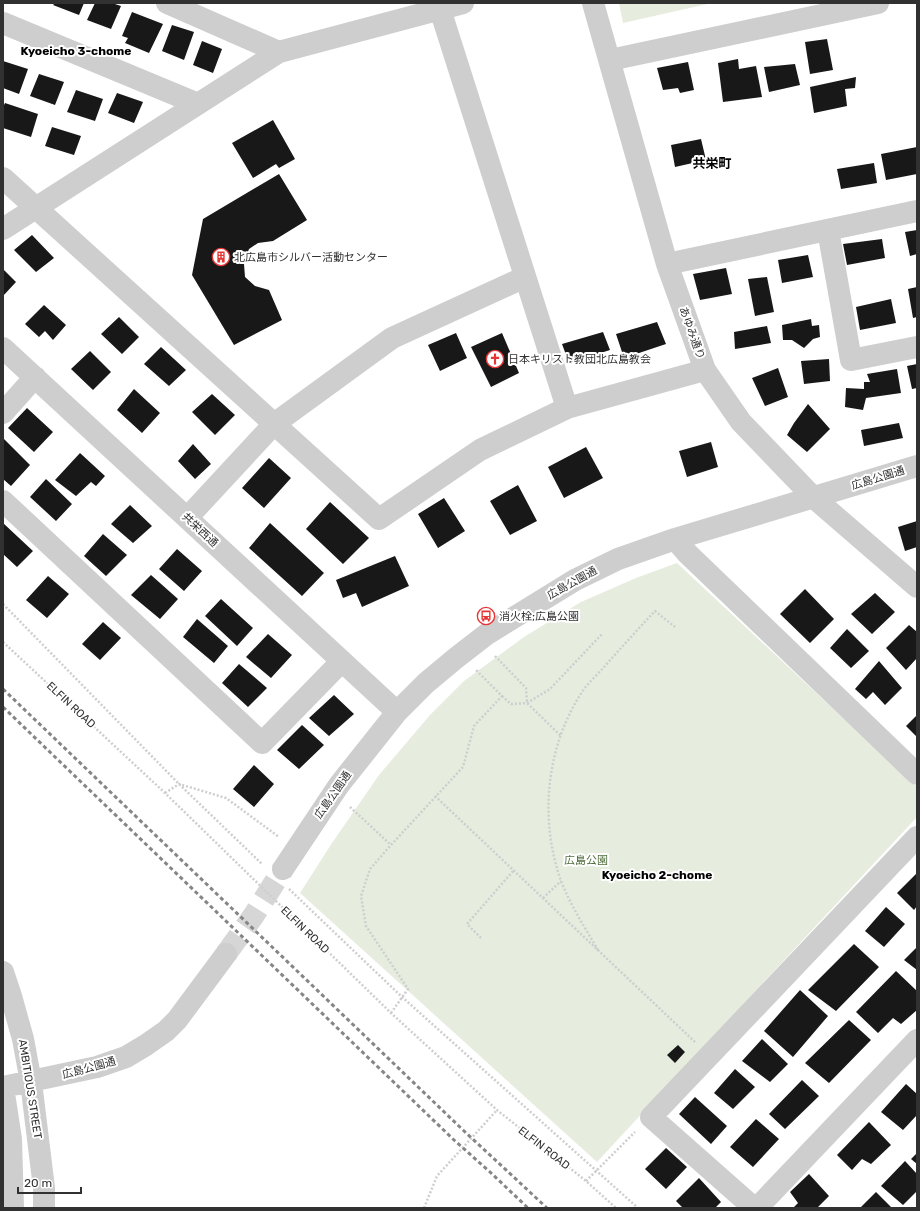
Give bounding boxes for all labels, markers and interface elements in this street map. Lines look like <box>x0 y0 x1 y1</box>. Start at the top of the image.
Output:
district label: Kyoeicho 3-chome <box>21 44 131 58</box>
district label: 共栄町 <box>692 156 732 171</box>
building icon: 北広島市シルバー活動センター <box>211 247 231 267</box>
place label: 北広島市シルバー活動センター <box>234 251 388 264</box>
street label: あゆみ通り <box>676 305 708 361</box>
church icon: 日本キリスト教団北広島教会 <box>485 349 505 369</box>
place label: 日本キリスト教団北広島教会 <box>508 353 651 366</box>
street label: 広島公園通 <box>850 464 906 492</box>
street label: 共栄西通 <box>179 510 221 550</box>
street label: 広島公園通 <box>545 564 599 602</box>
bus stop icon: 消火栓;広島公園 <box>476 606 496 626</box>
place label: 消火栓;広島公園 <box>499 610 579 623</box>
street label: ELFIN ROAD <box>44 679 98 731</box>
street label: 広島公園通 <box>312 769 354 821</box>
park label: 広島公園 <box>564 854 608 867</box>
district label: Kyoeicho 2-chome <box>602 868 712 882</box>
street label: ELFIN ROAD <box>278 904 332 956</box>
street label: AMBITIOUS STREET <box>16 1038 44 1140</box>
street label: 広島公園通 <box>61 1055 117 1081</box>
street label: ELFIN ROAD <box>516 1124 572 1172</box>
scale bar <box>18 1169 81 1195</box>
text: 20 m <box>24 1176 52 1190</box>

